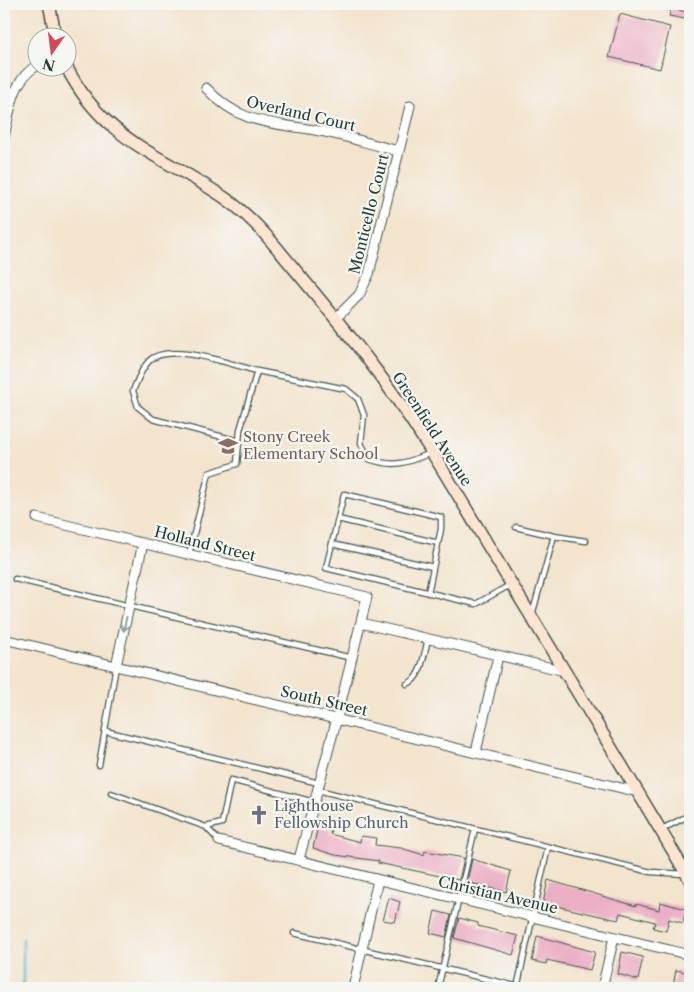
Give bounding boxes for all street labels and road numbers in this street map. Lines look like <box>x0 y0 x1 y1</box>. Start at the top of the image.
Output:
street label: Overland Court <box>245 92 358 135</box>
street label: Monticello Court <box>344 151 393 276</box>
street label: Greenfield Avenue <box>388 368 476 489</box>
street label: Holland Street <box>153 522 258 565</box>
street label: South Street <box>279 681 370 720</box>
street label: Christian Avenue <box>436 872 560 918</box>

